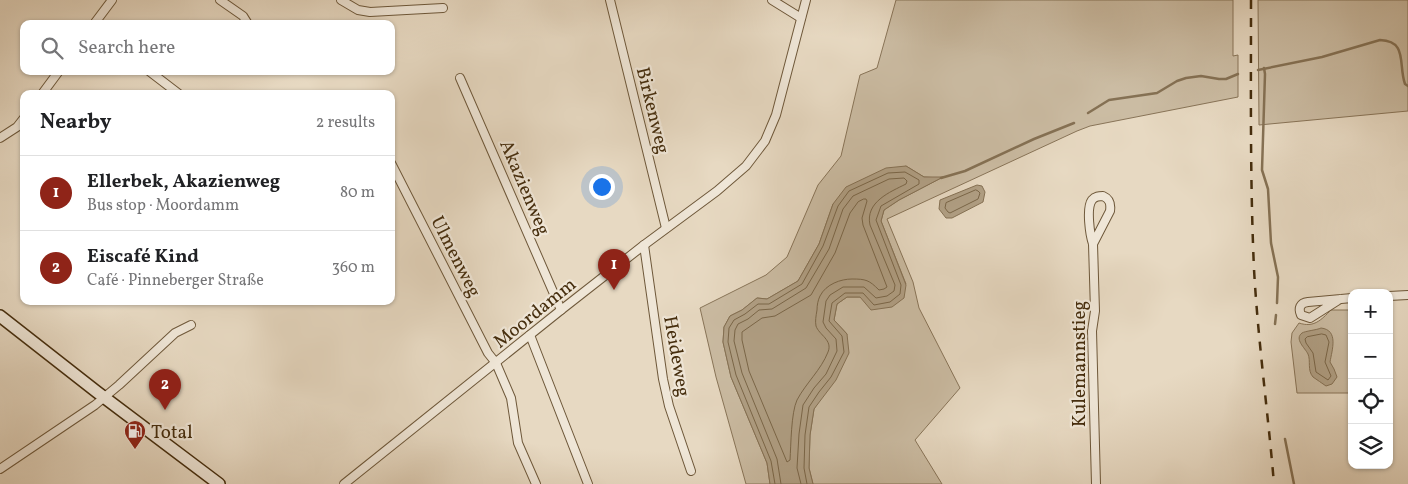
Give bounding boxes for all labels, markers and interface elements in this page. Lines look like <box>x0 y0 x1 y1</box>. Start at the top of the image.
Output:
search box <box>20 20 395 75</box>
icon: search <box>38 34 66 62</box>
text: Search here <box>78 35 175 61</box>
street label: Birkenweg <box>629 64 675 157</box>
text: Nearby <box>40 108 111 137</box>
text: 2 results <box>316 112 375 134</box>
street label: Akazienweg <box>492 136 556 239</box>
text: Ellerbek, Akazienweg <box>87 169 280 195</box>
your location <box>589 174 615 200</box>
text: 1 <box>53 182 59 204</box>
text: 80 m <box>340 182 375 204</box>
text: Bus stop · Moordamm <box>87 195 239 217</box>
street label: Ulmenweg <box>424 212 487 302</box>
text: Eiscafé Kind <box>87 244 199 270</box>
pin: 1 <box>598 249 630 290</box>
text: 2 <box>52 257 60 279</box>
text: 360 m <box>332 257 375 279</box>
text: Café · Pinneberger Straße <box>87 270 264 292</box>
street label: Moordamm <box>488 272 582 355</box>
map controls <box>1348 289 1393 469</box>
button: + <box>1348 289 1393 334</box>
street label: Kulemannstieg <box>1067 301 1093 427</box>
street label: Heideweg <box>656 314 696 399</box>
button: − <box>1348 334 1393 379</box>
pin: 2 <box>149 369 181 410</box>
button: locate <box>1348 379 1393 424</box>
fuel station icon: Total <box>123 419 147 450</box>
place label: Total <box>151 420 193 446</box>
button: layers <box>1348 424 1393 469</box>

